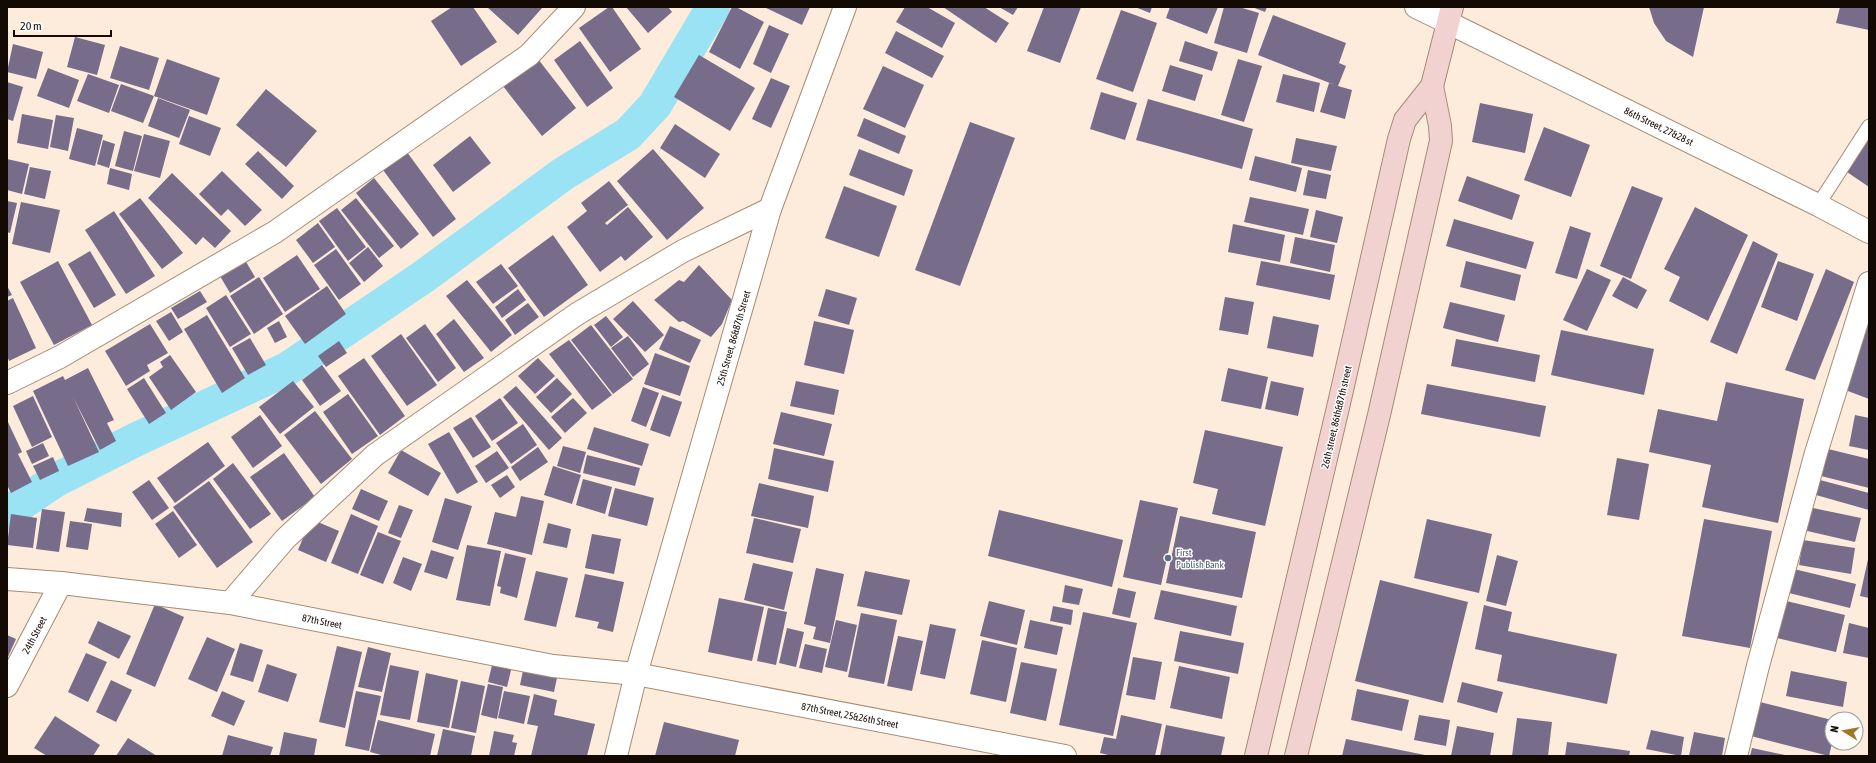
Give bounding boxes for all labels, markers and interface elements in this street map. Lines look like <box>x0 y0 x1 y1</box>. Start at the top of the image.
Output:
scale bar <box>14 12 111 38</box>
text: 20 m <box>20 19 42 33</box>
street label: 86th Street, 27&28 st <box>1622 105 1695 148</box>
street label: 25th Street, 86&87th Street <box>715 289 752 387</box>
street label: 26th street, 86th&87th street <box>1319 365 1354 470</box>
place label: First Publish Bank <box>1176 547 1224 570</box>
marker: First Publish Bank <box>1163 553 1173 563</box>
street label: 87th Street <box>301 612 343 631</box>
street label: 24th Street <box>20 615 49 656</box>
street label: 87th Street, 25&26th Street <box>800 701 899 730</box>
north arrow <box>1824 711 1864 751</box>
text: N <box>1828 725 1841 733</box>

